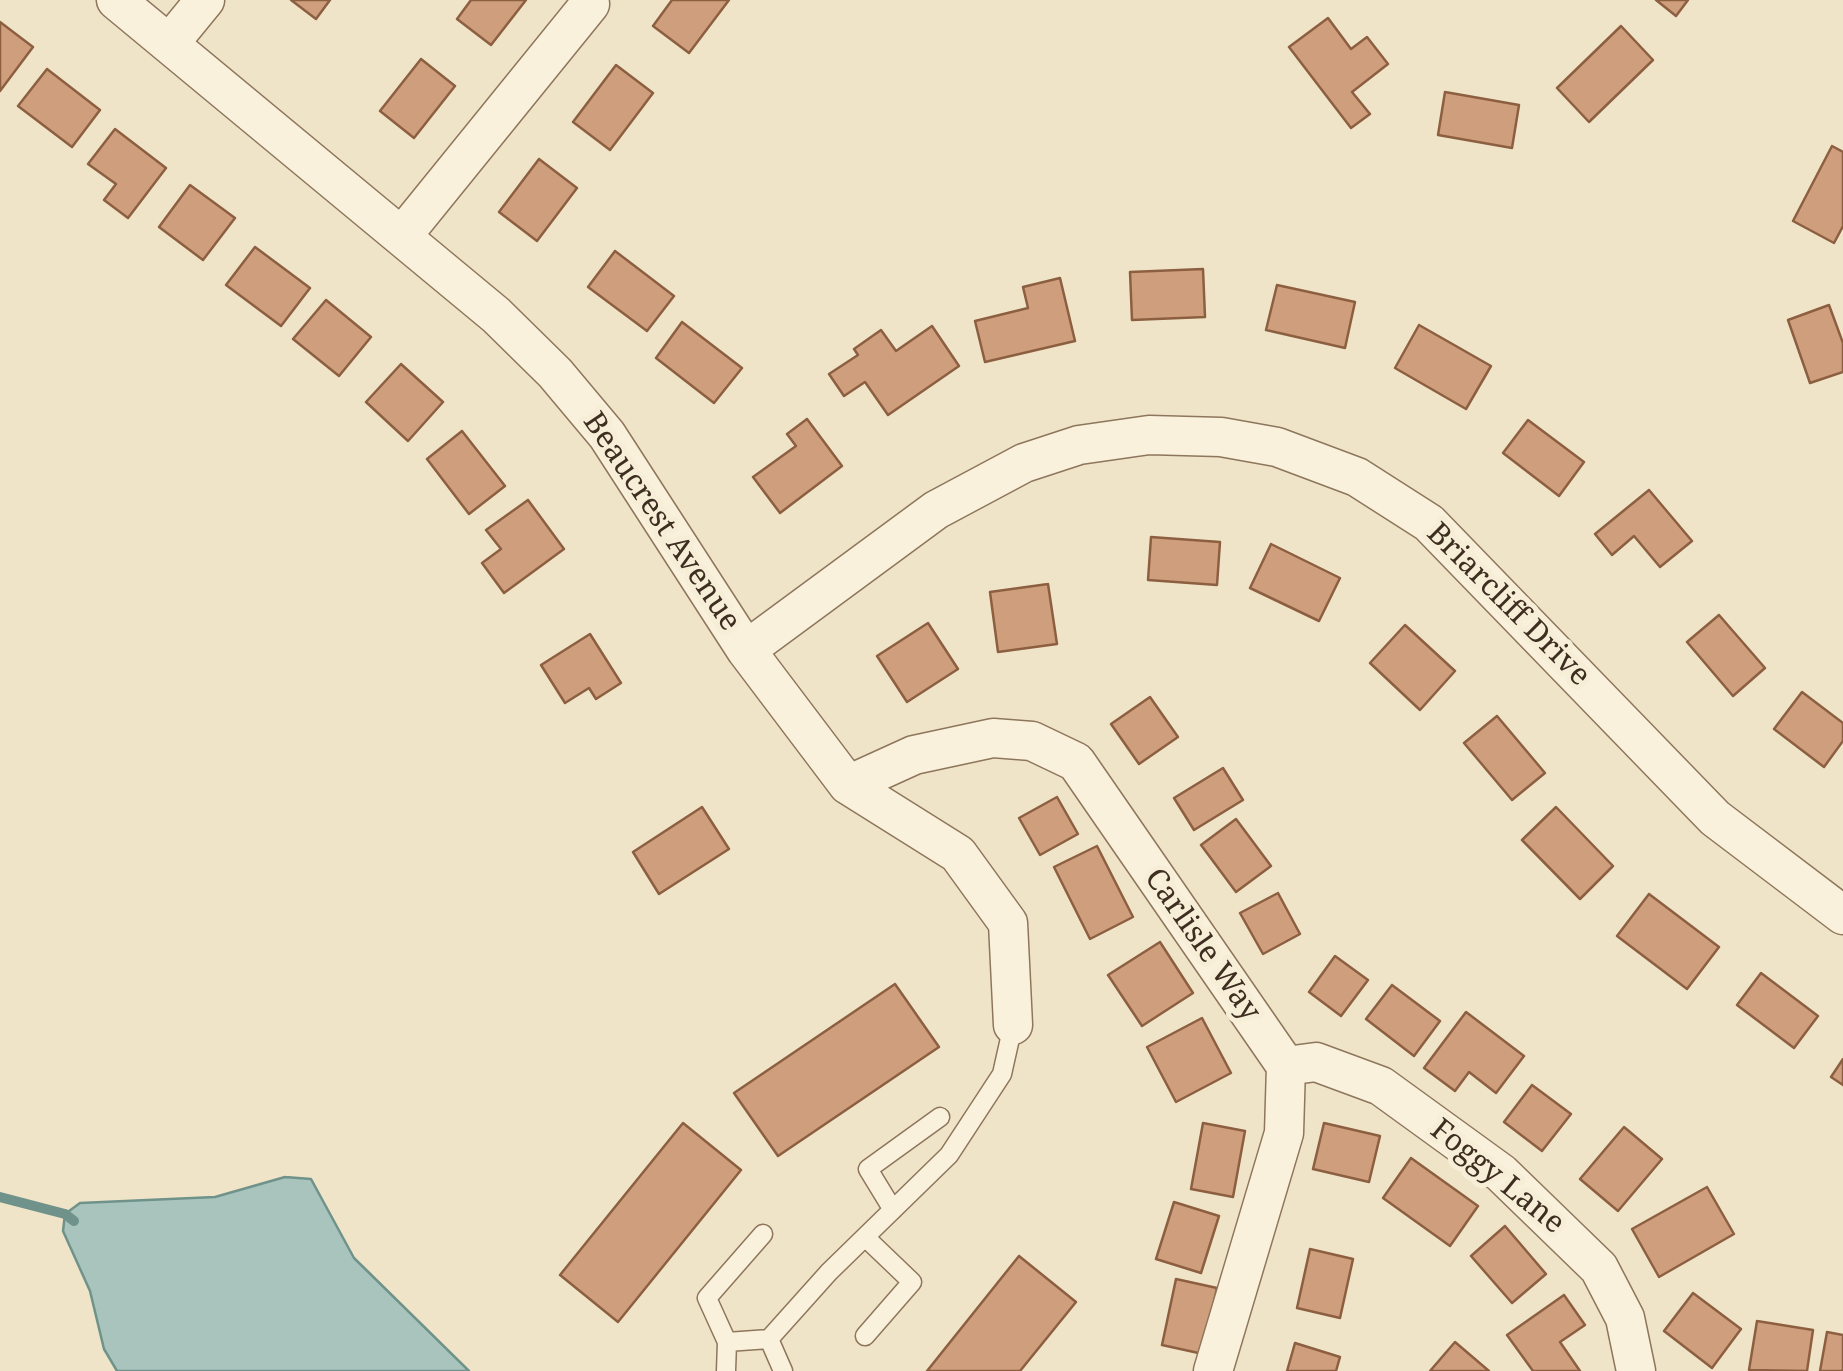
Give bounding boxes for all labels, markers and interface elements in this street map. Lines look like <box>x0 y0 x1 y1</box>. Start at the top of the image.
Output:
street label: Beaucrest Avenue <box>575 406 747 638</box>
street label: Briarcliff Drive <box>1419 516 1597 694</box>
street label: Carlisle Way <box>1136 862 1268 1028</box>
street label: Foggy Lane <box>1423 1112 1571 1242</box>

